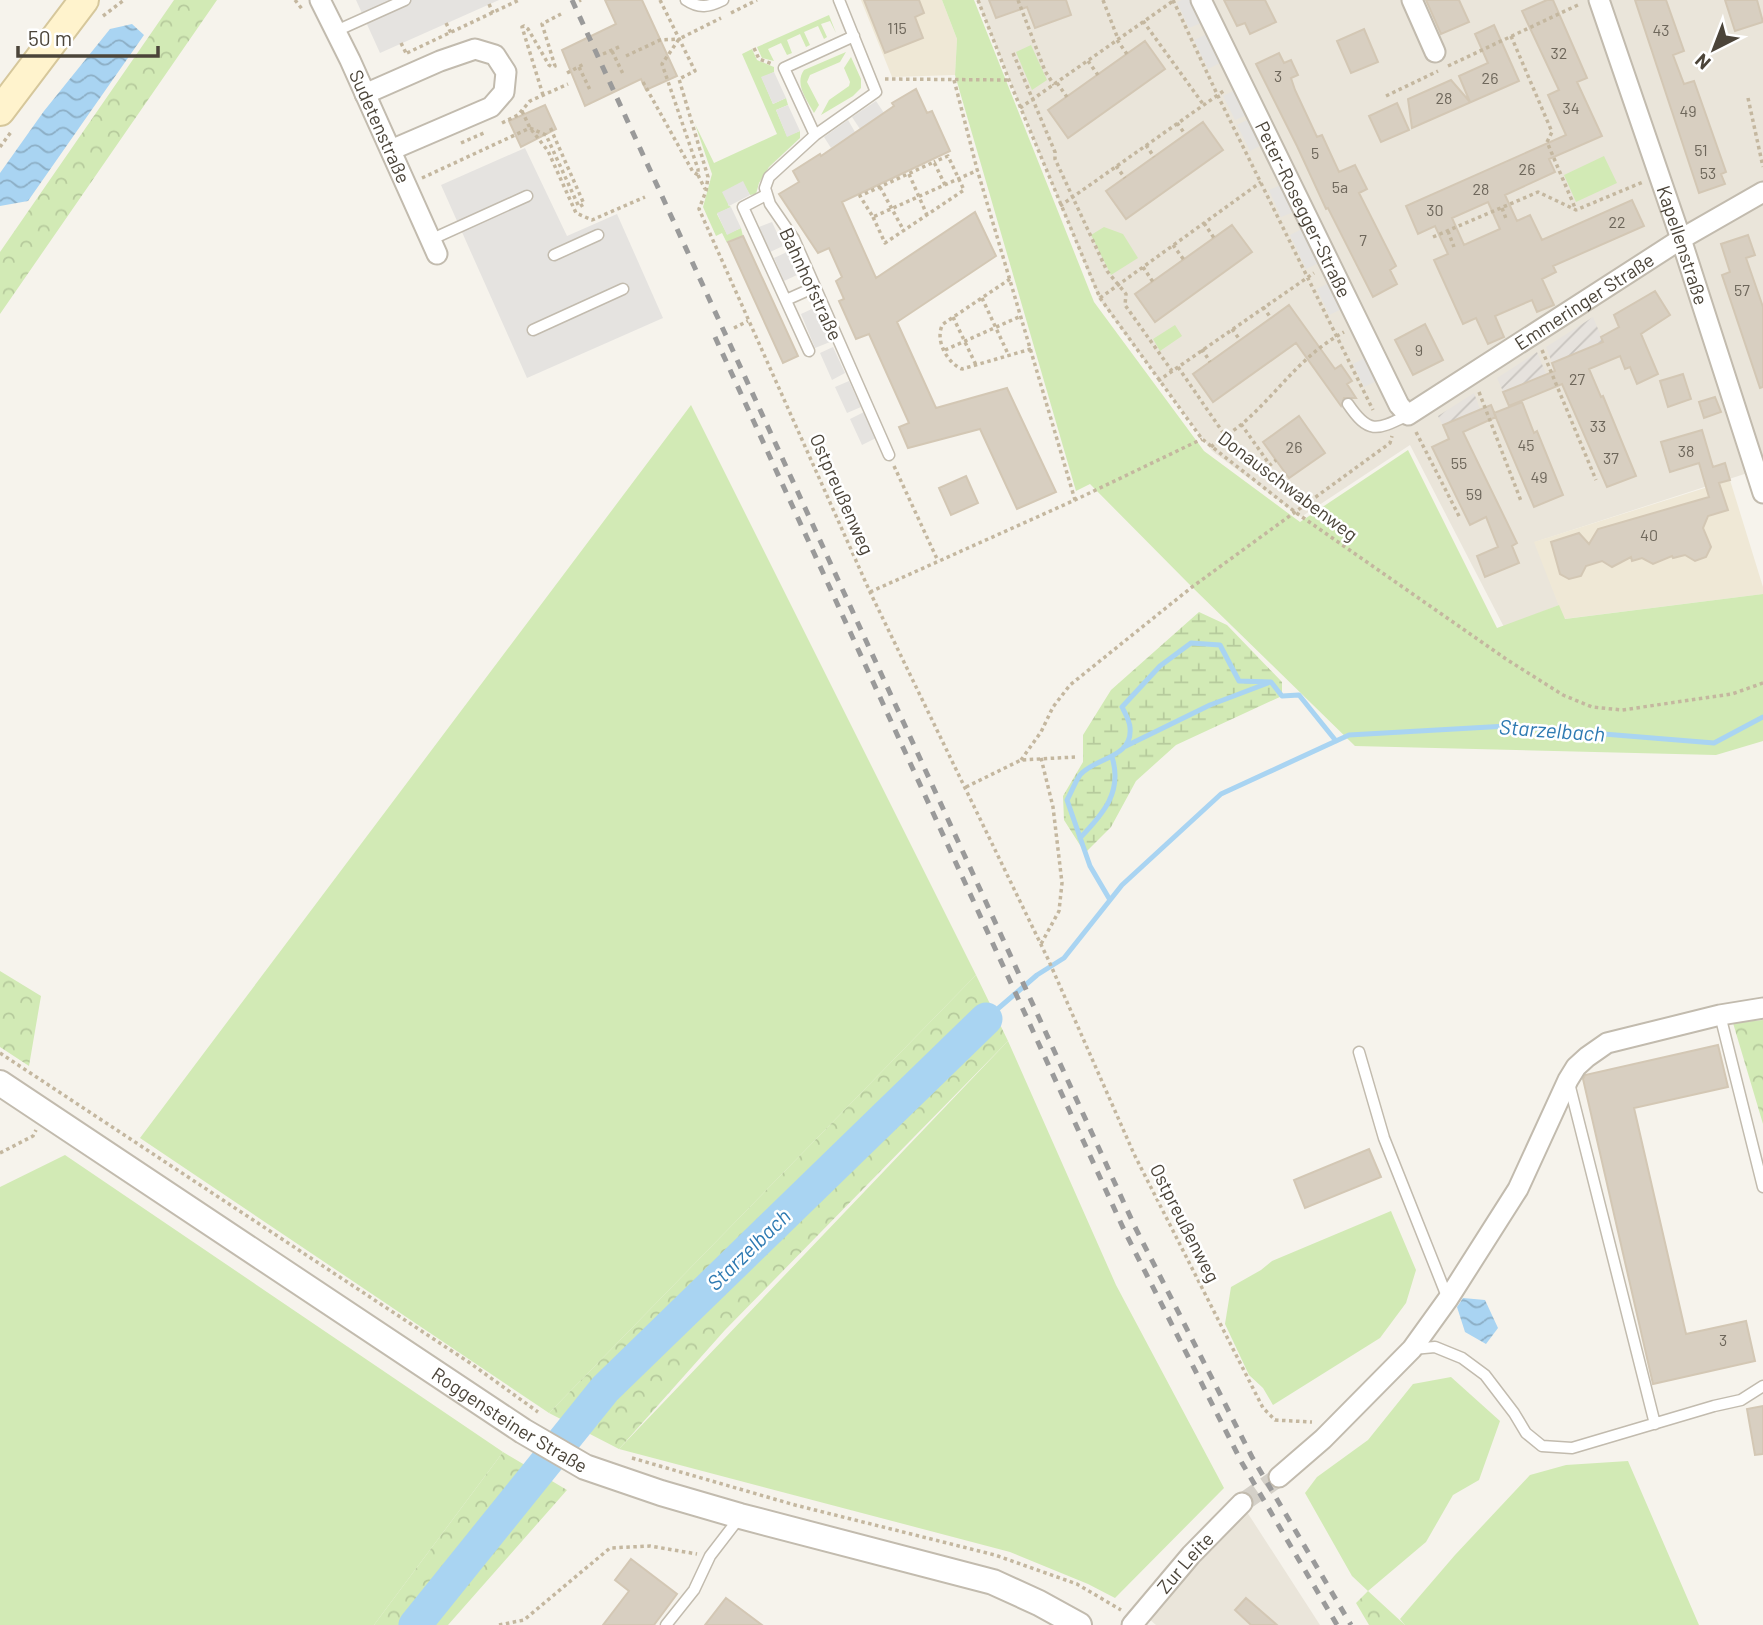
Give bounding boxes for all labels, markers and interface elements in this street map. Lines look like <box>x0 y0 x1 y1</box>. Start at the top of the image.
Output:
scale bar <box>18 14 158 58</box>
north arrow <box>1679 14 1749 84</box>
house number: 115 <box>887 18 907 37</box>
house number: 43 <box>1652 20 1670 39</box>
text: 50 m <box>28 25 72 50</box>
house number: 32 <box>1551 43 1567 62</box>
text: N <box>1690 49 1715 75</box>
street label: Sudetenstraße <box>345 66 416 187</box>
house number: 3 <box>1274 66 1282 85</box>
house number: 26 <box>1482 68 1498 87</box>
house number: 28 <box>1436 88 1452 107</box>
house number: 34 <box>1562 98 1580 117</box>
house number: 49 <box>1679 101 1697 120</box>
street label: Peter-Rosegger-Straße <box>1251 117 1357 301</box>
house number: 51 <box>1694 140 1708 159</box>
house number: 5 <box>1311 143 1319 162</box>
house number: 26 <box>1519 159 1535 178</box>
house number: 53 <box>1700 163 1716 182</box>
house number: 5a <box>1332 177 1348 196</box>
house number: 28 <box>1473 179 1489 198</box>
street label: Kapellenstraße <box>1652 182 1713 308</box>
house number: 30 <box>1426 200 1444 219</box>
house number: 22 <box>1608 212 1626 231</box>
street label: Bahnhofstraße <box>775 224 848 344</box>
house number: 7 <box>1359 230 1367 249</box>
street label: Emmeringer Straße <box>1510 248 1658 354</box>
house number: 57 <box>1734 280 1750 299</box>
house number: 9 <box>1415 340 1423 359</box>
house number: 27 <box>1569 369 1585 388</box>
house number: 33 <box>1590 416 1606 435</box>
street label: Donauschwabenweg <box>1214 426 1363 546</box>
street label: Ostpreußenweg <box>806 430 879 558</box>
house number: 45 <box>1517 435 1535 454</box>
house number: 26 <box>1286 437 1302 456</box>
house number: 38 <box>1678 441 1694 460</box>
house number: 37 <box>1603 448 1619 467</box>
house number: 55 <box>1451 453 1467 472</box>
house number: 49 <box>1530 467 1548 486</box>
house number: 59 <box>1466 484 1482 503</box>
house number: 40 <box>1640 525 1658 544</box>
water label: Starzelbach <box>1498 713 1606 746</box>
street label: Ostpreußenweg <box>1146 1160 1225 1286</box>
water label: Starzelbach <box>701 1203 795 1295</box>
house number: 3 <box>1719 1330 1727 1349</box>
street label: Roggensteiner Straße <box>428 1362 592 1477</box>
street label: Zur Leite <box>1152 1527 1218 1598</box>

